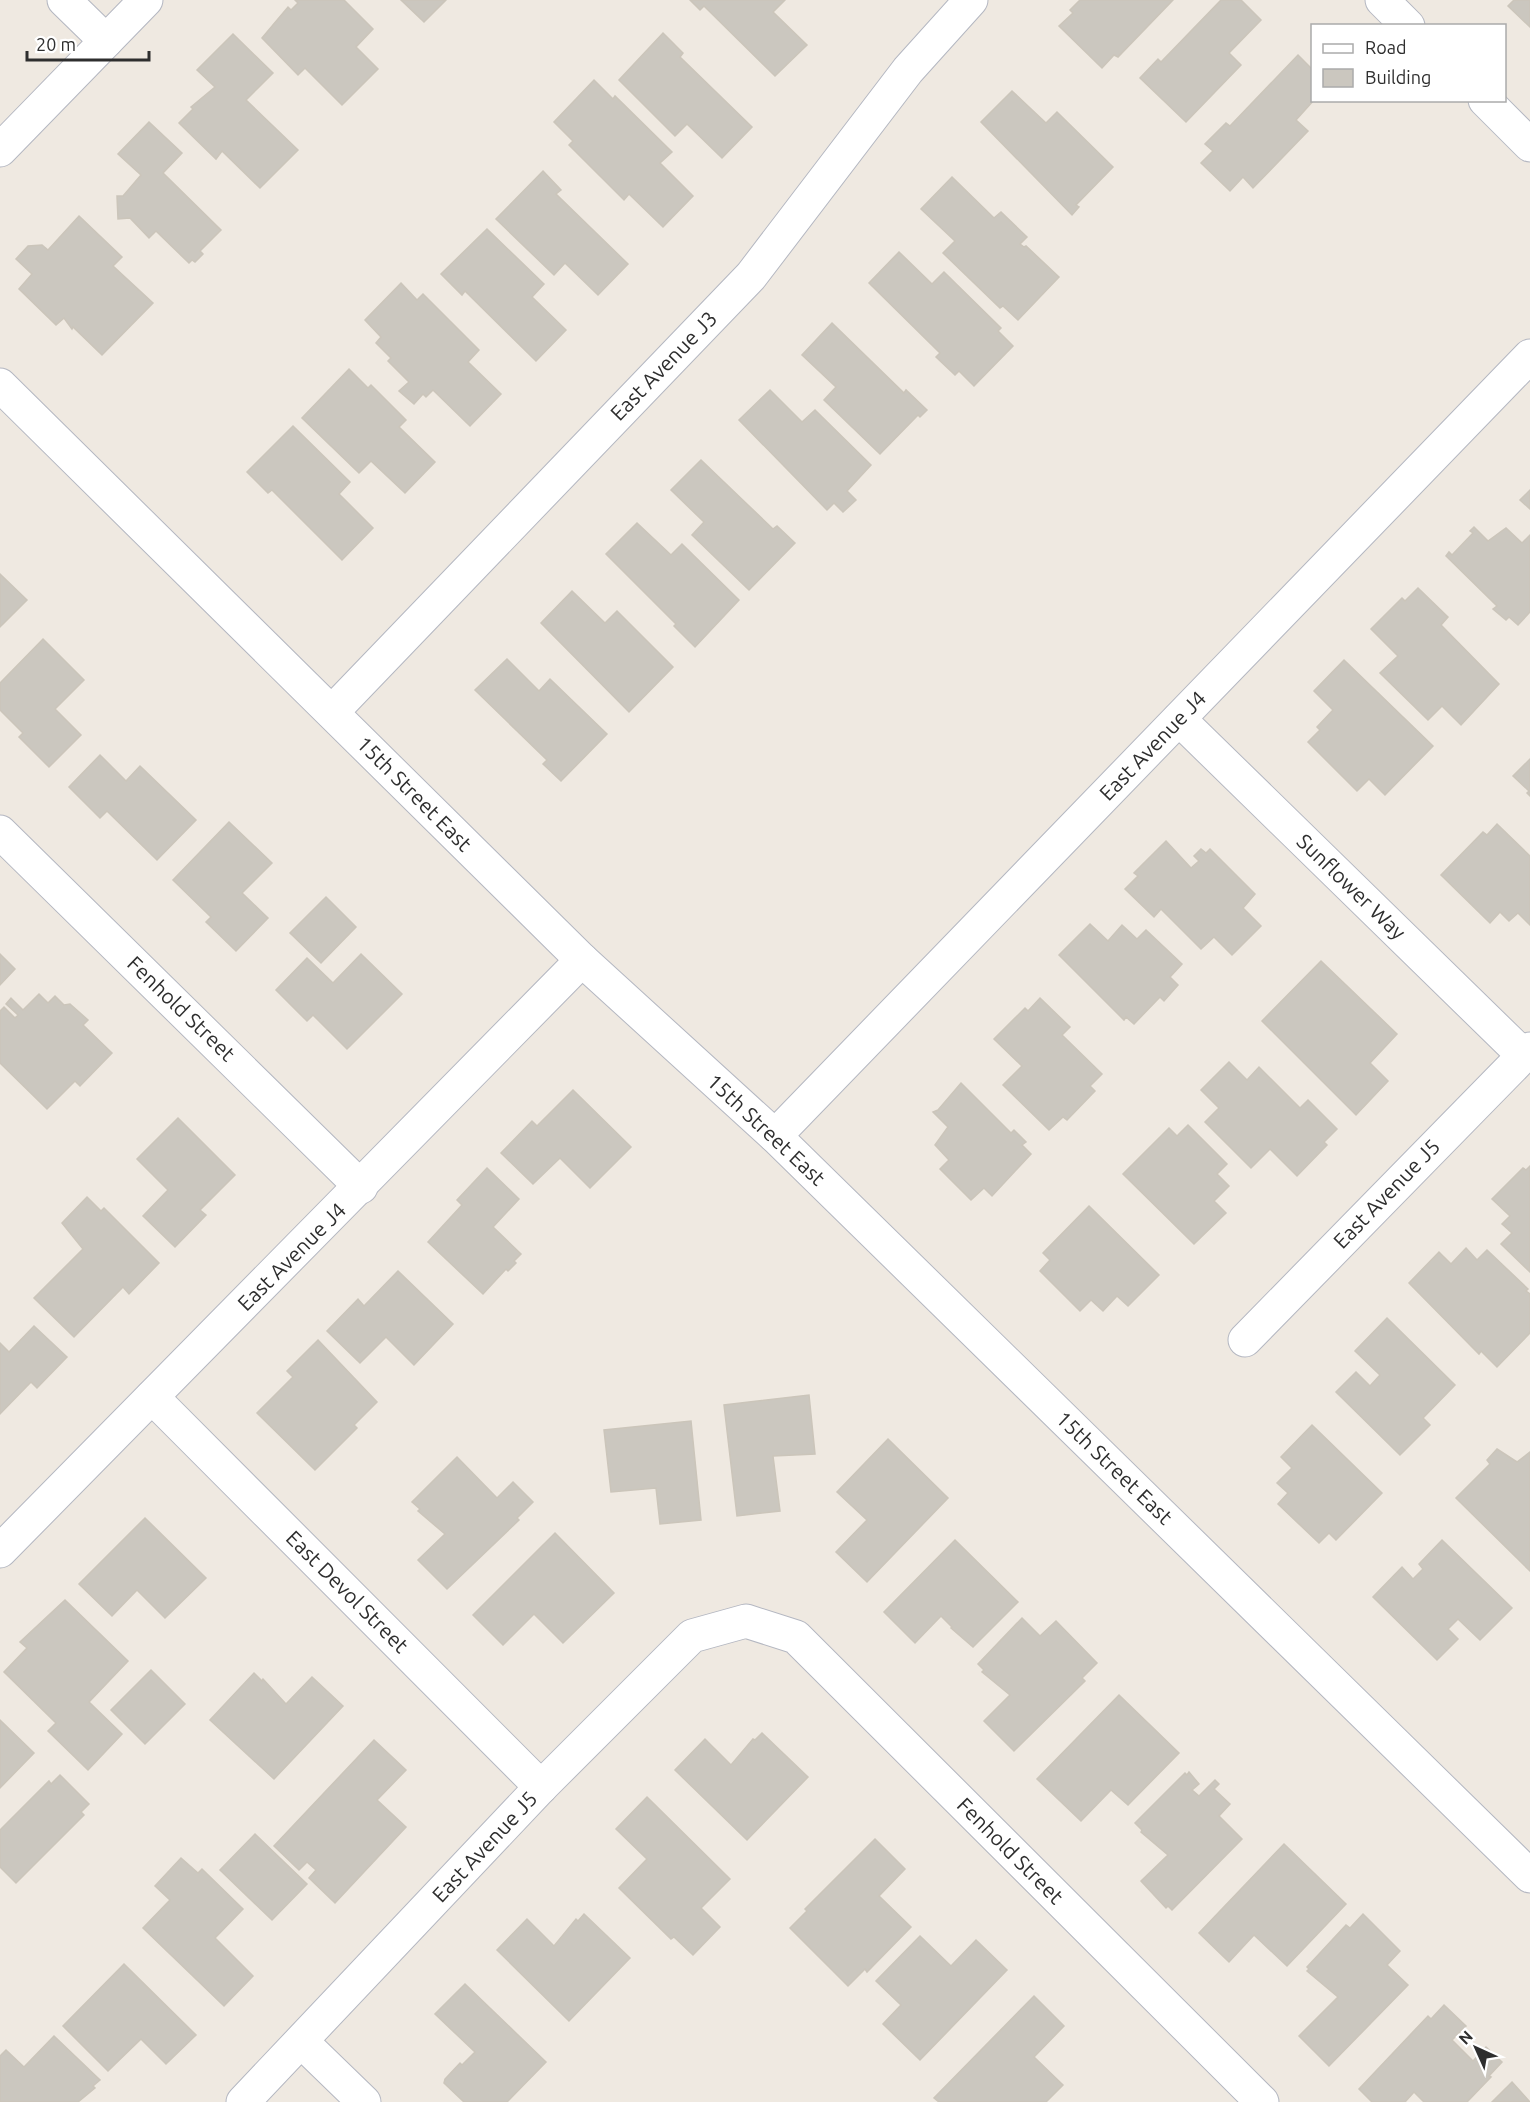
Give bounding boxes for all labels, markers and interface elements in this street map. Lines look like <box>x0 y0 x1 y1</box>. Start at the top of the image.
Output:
scale bar <box>27 24 148 62</box>
legend <box>1311 24 1506 102</box>
text: 20 m <box>36 34 76 54</box>
text: Road <box>1365 37 1407 57</box>
text: Building <box>1365 67 1431 87</box>
street label: East Avenue J3 <box>605 306 721 425</box>
street label: East Avenue J4 <box>1094 686 1210 805</box>
street label: 15th Street East <box>352 731 477 856</box>
street label: Sunflower Way <box>1293 829 1411 944</box>
street label: Fenhold Street <box>123 951 240 1066</box>
street label: 15th Street East <box>703 1069 830 1190</box>
street label: East Avenue J5 <box>1328 1134 1444 1253</box>
street label: East Avenue J4 <box>232 1197 350 1315</box>
street label: 15th Street East <box>1052 1406 1178 1529</box>
street label: East Devol Street <box>282 1525 414 1657</box>
street label: East Avenue J5 <box>427 1786 542 1907</box>
street label: Fenhold Street <box>953 1792 1069 1908</box>
north arrow <box>1446 2018 1506 2078</box>
text: N <box>1455 2027 1476 2048</box>

